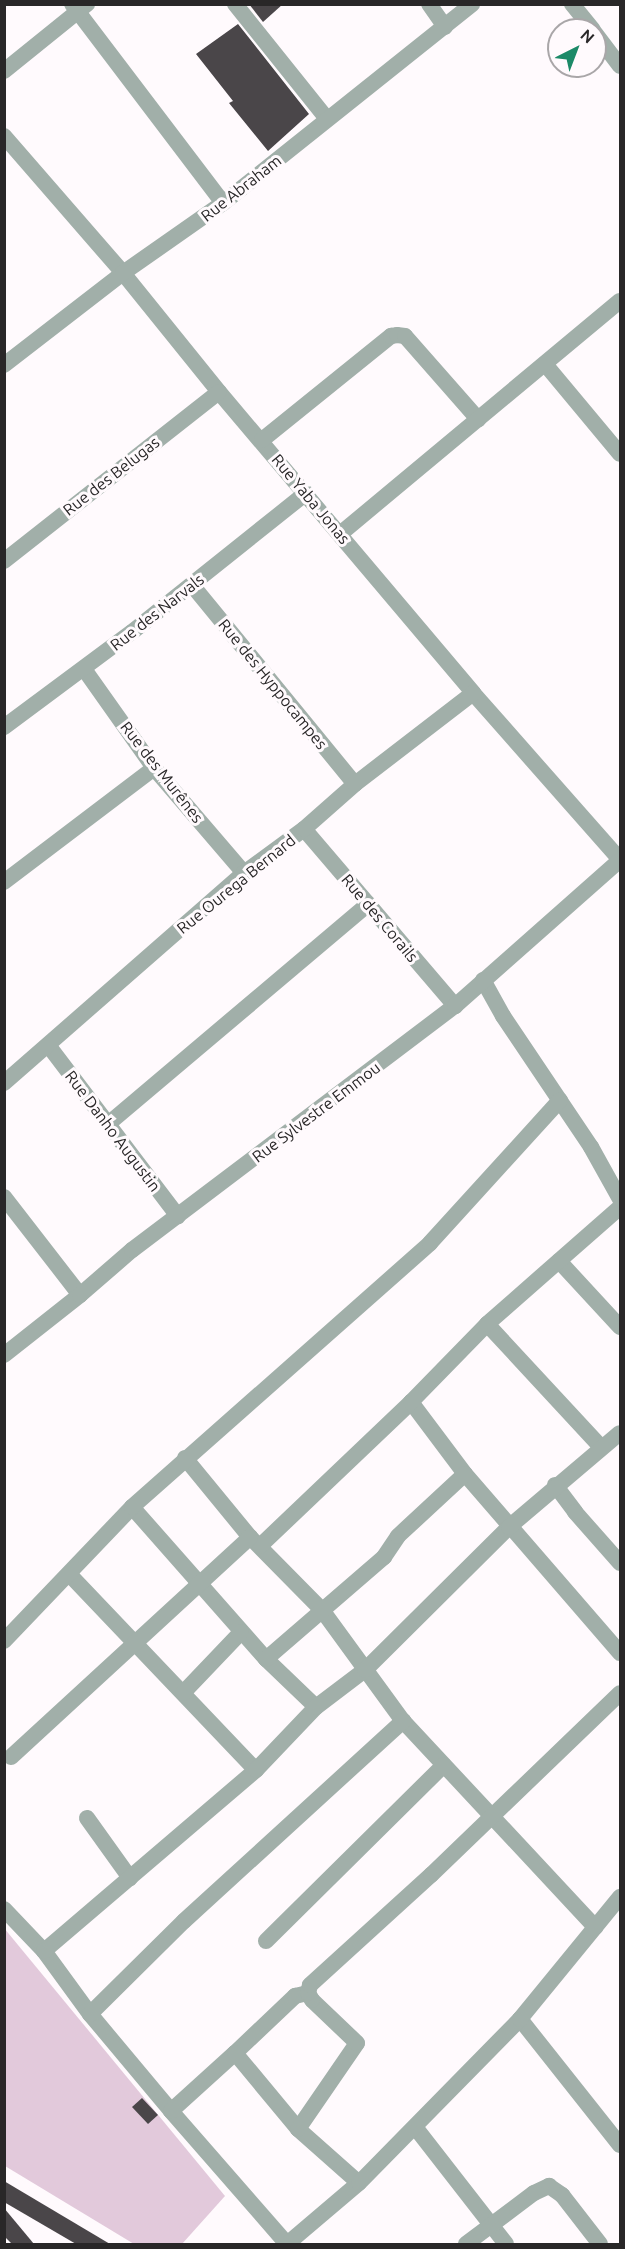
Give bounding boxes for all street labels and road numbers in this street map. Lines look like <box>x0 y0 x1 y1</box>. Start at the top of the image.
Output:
street label: Rue Abraham <box>197 151 285 225</box>
street label: Rue des Belugas <box>59 432 163 520</box>
street label: Rue Yaba Jonas <box>268 450 354 548</box>
street label: Rue des Narvals <box>106 569 208 655</box>
street label: Rue des Hyppocampes <box>215 615 331 753</box>
street label: Rue des Murênes <box>117 718 207 826</box>
street label: Rue Ourega Bernard <box>173 830 299 938</box>
street label: Rue des Corails <box>338 870 422 966</box>
street label: Rue Sylvestre Emmou <box>248 1058 384 1166</box>
street label: Rue Danho Augustin <box>61 1067 165 1195</box>

